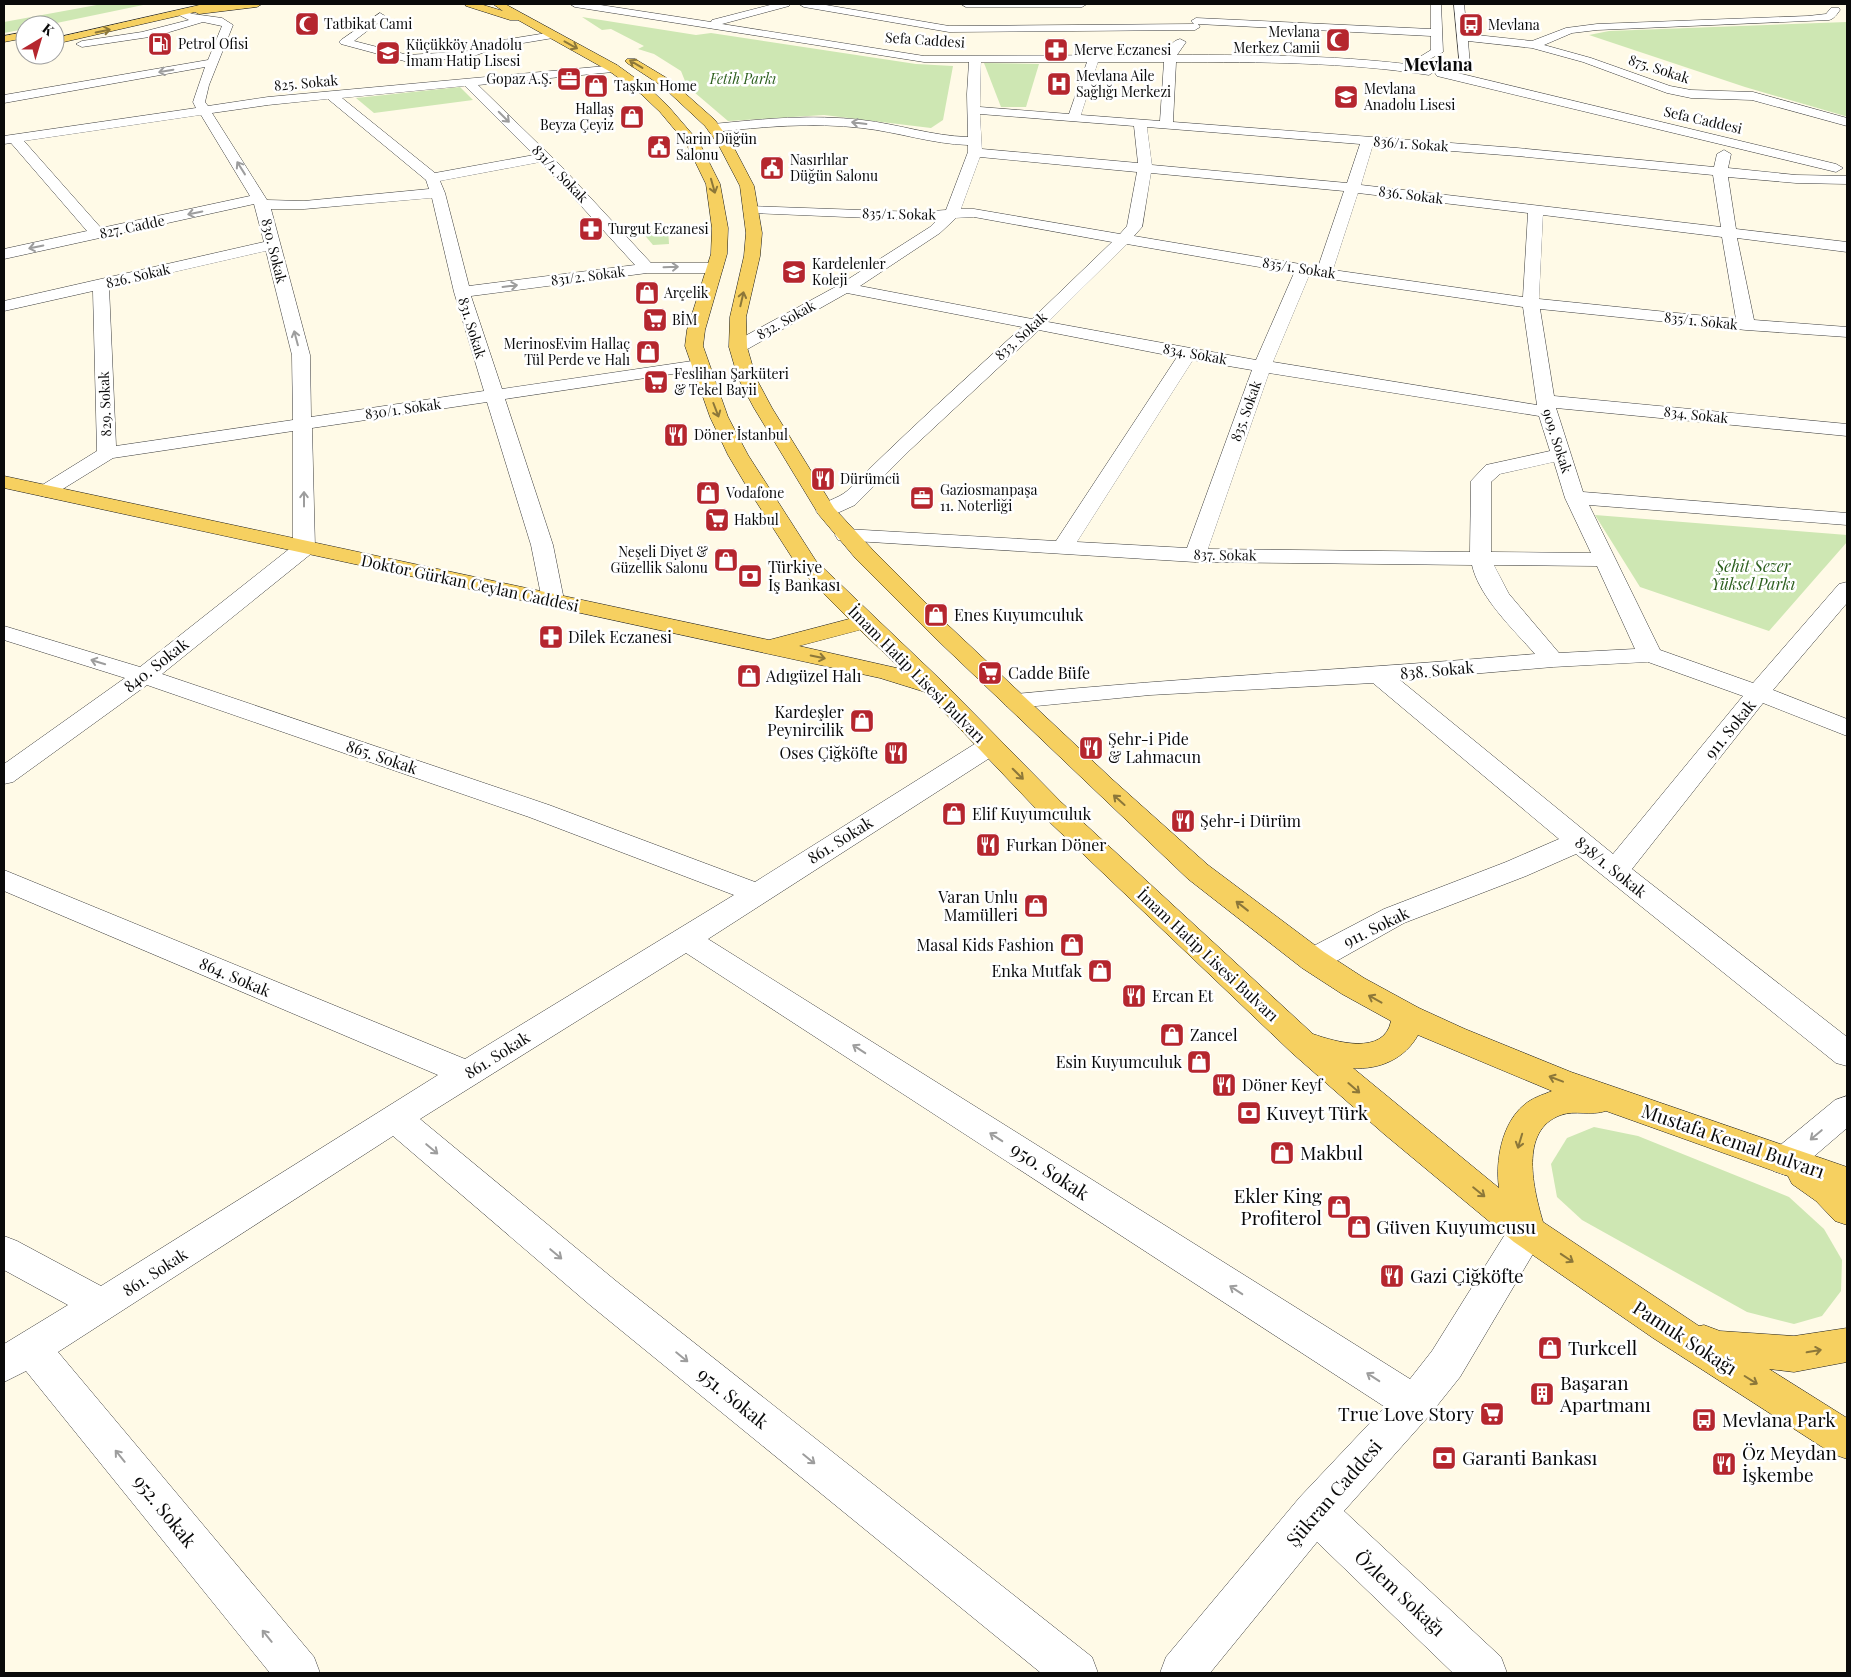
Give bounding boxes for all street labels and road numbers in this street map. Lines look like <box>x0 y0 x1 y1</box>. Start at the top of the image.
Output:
street label: Sefa Caddesi <box>885 27 966 52</box>
street label: 875. Sokak <box>1626 50 1692 87</box>
street label: 825. Sokak <box>273 70 339 95</box>
street label: Sefa Caddesi <box>1662 101 1744 138</box>
street label: 836/1. Sokak <box>1373 131 1450 156</box>
street label: 831/1. Sokak <box>528 141 593 207</box>
street label: 836. Sokak <box>1378 181 1445 208</box>
street label: 835/1. Sokak <box>862 203 936 224</box>
street label: 827. Cadde <box>98 210 166 243</box>
street label: 830. Sokak <box>257 216 292 286</box>
street label: 835/1. Sokak <box>1261 252 1337 283</box>
street label: 826. Sokak <box>104 259 172 292</box>
street label: 831/2. Sokak <box>550 261 626 289</box>
street label: 831. Sokak <box>454 295 491 361</box>
street label: 832. Sokak <box>753 295 819 344</box>
street label: 833. Sokak <box>990 307 1051 364</box>
street label: 835/1. Sokak <box>1663 307 1739 334</box>
street label: 834. Sokak <box>1162 339 1229 369</box>
street label: 829. Sokak <box>94 371 115 437</box>
street label: 835. Sokak <box>1226 377 1265 444</box>
street label: 830/1. Sokak <box>364 394 442 423</box>
street label: 834. Sokak <box>1663 402 1730 427</box>
street label: 909. Sokak <box>1538 406 1577 476</box>
street label: 837. Sokak <box>1193 544 1257 565</box>
street label: Doktor Gürkan Ceylan Caddesi <box>359 549 581 616</box>
street label: İmam Hatip Lisesi Bulvarı <box>844 600 991 747</box>
street label: 840. Sokak <box>119 633 192 696</box>
street label: 838. Sokak <box>1399 656 1475 683</box>
street label: 911. Sokak <box>1699 694 1760 763</box>
street label: 865. Sokak <box>344 735 421 779</box>
street label: 861. Sokak <box>803 811 876 868</box>
street label: 838/1. Sokak <box>1571 831 1652 902</box>
street label: İmam Hatip Lisesi Bulvarı <box>1133 884 1284 1026</box>
street label: 911. Sokak <box>1339 902 1412 951</box>
street label: 864. Sokak <box>196 952 274 1001</box>
street label: 861. Sokak <box>460 1026 533 1083</box>
street label: Mustafa Kemal Bulvarı <box>1638 1097 1829 1184</box>
street label: 950. Sokak <box>1006 1135 1095 1206</box>
street label: 861. Sokak <box>118 1243 191 1300</box>
street label: Pamuk Sokağı <box>1629 1294 1743 1381</box>
street label: 951. Sokak <box>693 1360 775 1434</box>
street label: Şükran Caddesi <box>1279 1433 1387 1551</box>
street label: 952. Sokak <box>128 1468 204 1553</box>
street label: Özlem Sokağı <box>1350 1543 1452 1641</box>

